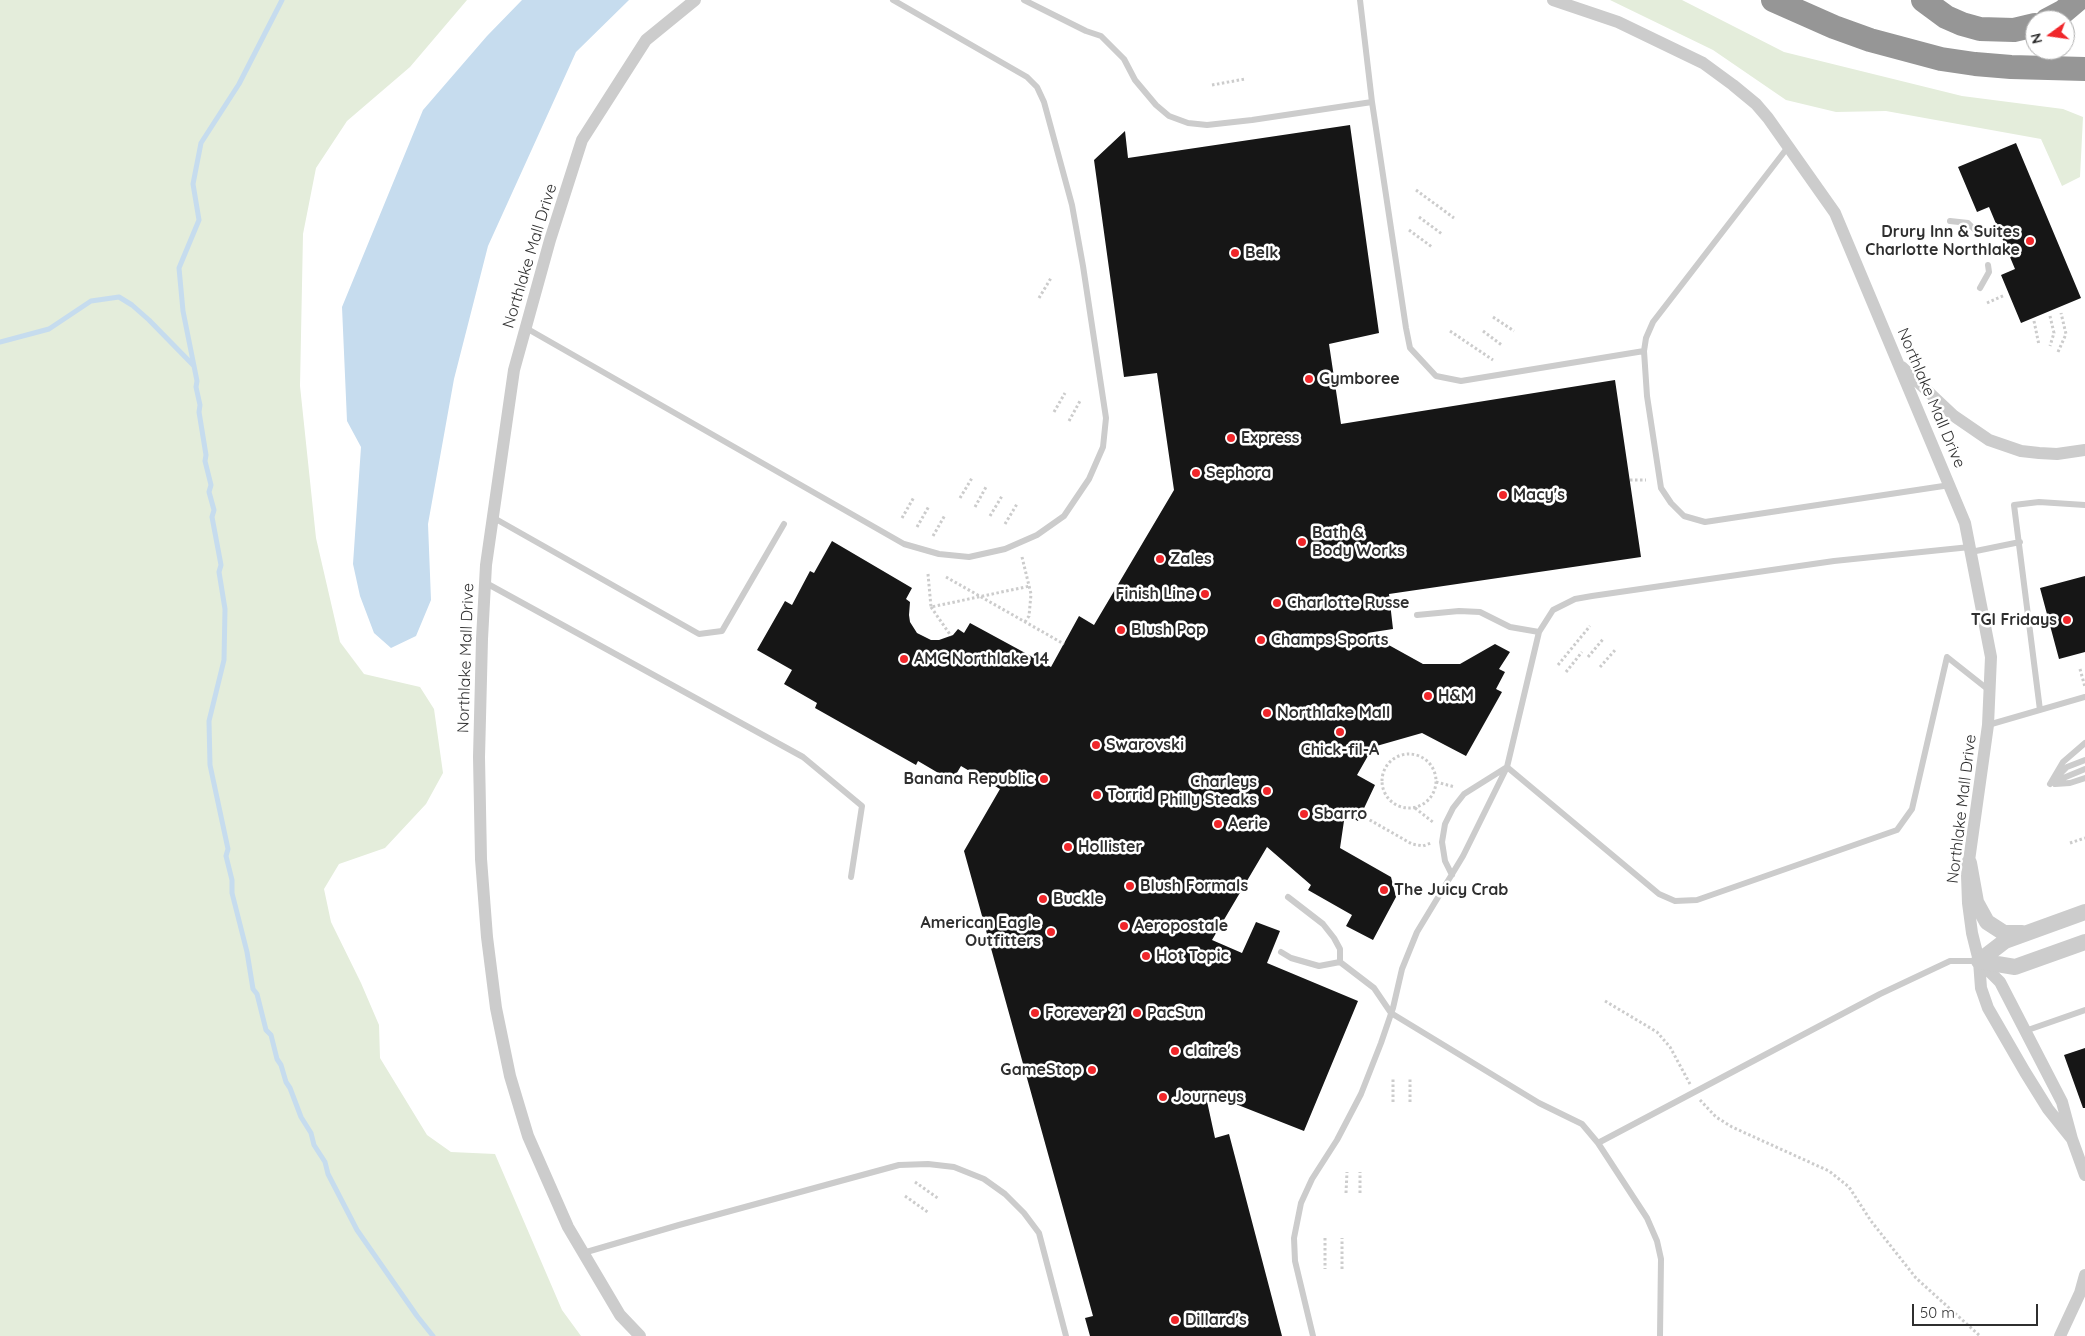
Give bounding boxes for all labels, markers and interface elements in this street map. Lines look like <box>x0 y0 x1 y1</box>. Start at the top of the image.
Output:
north arrow <box>2025 10 2075 60</box>
text: N <box>2026 31 2046 46</box>
street label: Northlake Mall Drive <box>499 181 561 331</box>
place label: Drury Inn & Suites Charlotte Northlake <box>1865 222 2020 260</box>
marker: Drury Inn & Suites Charlotte Northlake <box>2024 235 2036 247</box>
place label: Belk <box>1245 243 1278 263</box>
marker: Belk <box>1229 247 1241 259</box>
street label: Northlake Mall Drive <box>1893 325 1969 471</box>
place label: Gymboree <box>1319 369 1400 389</box>
marker: Gymboree <box>1303 373 1315 385</box>
place label: Express <box>1241 428 1299 448</box>
marker: Express <box>1225 432 1237 444</box>
place label: Sephora <box>1206 463 1271 483</box>
marker: Sephora <box>1190 467 1202 479</box>
place label: Macy's <box>1513 485 1565 505</box>
marker: Macy's <box>1497 489 1509 501</box>
place label: Bath & Body Works <box>1312 523 1405 561</box>
marker: Bath & Body Works <box>1296 536 1308 548</box>
place label: Zales <box>1170 549 1212 569</box>
marker: Zales <box>1154 553 1166 565</box>
street label: Northlake Mall Drive <box>454 583 478 733</box>
place label: Finish Line <box>1116 584 1195 604</box>
marker: Finish Line <box>1199 588 1211 600</box>
place label: Charlotte Russe <box>1287 593 1410 613</box>
marker: Charlotte Russe <box>1271 597 1283 609</box>
place label: TGI Fridays <box>1971 610 2057 630</box>
marker: TGI Fridays <box>2061 614 2073 626</box>
place label: Blush Pop <box>1131 620 1206 640</box>
marker: Blush Pop <box>1115 624 1127 636</box>
place label: Champs Sports <box>1271 630 1389 650</box>
marker: Champs Sports <box>1255 634 1267 646</box>
place label: AMC Northlake 14 <box>914 649 1049 669</box>
marker: AMC Northlake 14 <box>898 653 910 665</box>
place label: H&M <box>1438 686 1474 706</box>
marker: H&M <box>1422 690 1434 702</box>
place label: Northlake Mall <box>1277 703 1390 723</box>
marker: Northlake Mall <box>1261 707 1273 719</box>
marker: Chick-fil-A <box>1334 726 1346 738</box>
street label: Northlake Mall Drive <box>1943 733 1981 885</box>
place label: Swarovski <box>1106 735 1184 755</box>
marker: Swarovski <box>1090 739 1102 751</box>
place label: Chick-fil-A <box>1301 740 1379 760</box>
place label: Banana Republic <box>904 769 1034 789</box>
place label: Charleys Philly Steaks <box>1160 772 1257 810</box>
marker: Banana Republic <box>1038 773 1050 785</box>
place label: Torrid <box>1107 785 1153 805</box>
marker: Charleys Philly Steaks <box>1261 785 1273 797</box>
marker: Torrid <box>1091 789 1103 801</box>
place label: Sbarro <box>1314 804 1367 824</box>
marker: Sbarro <box>1298 808 1310 820</box>
place label: Aerie <box>1228 814 1268 834</box>
marker: Aerie <box>1212 818 1224 830</box>
place label: Hollister <box>1078 837 1142 857</box>
marker: Hollister <box>1062 841 1074 853</box>
place label: Blush Formals <box>1140 876 1248 896</box>
marker: Blush Formals <box>1124 880 1136 892</box>
place label: The Juicy Crab <box>1394 880 1508 900</box>
marker: The Juicy Crab <box>1378 884 1390 896</box>
place label: Buckle <box>1053 889 1104 909</box>
marker: Buckle <box>1037 893 1049 905</box>
place label: American Eagle Outfitters <box>920 913 1041 951</box>
place label: Aeropostale <box>1134 916 1228 936</box>
marker: Aeropostale <box>1118 920 1130 932</box>
marker: American Eagle Outfitters <box>1045 926 1057 938</box>
place label: Hot Topic <box>1156 946 1229 966</box>
marker: Hot Topic <box>1140 950 1152 962</box>
place label: Forever 21 <box>1045 1003 1125 1023</box>
place label: PacSun <box>1147 1003 1203 1023</box>
marker: Forever 21 <box>1029 1007 1041 1019</box>
marker: PacSun <box>1131 1007 1143 1019</box>
place label: claire's <box>1185 1041 1239 1061</box>
marker: claire's <box>1169 1045 1181 1057</box>
place label: GameStop <box>1000 1060 1082 1080</box>
marker: GameStop <box>1086 1064 1098 1076</box>
place label: Journeys <box>1173 1087 1244 1107</box>
marker: Journeys <box>1157 1091 1169 1103</box>
scale bar <box>1915 1294 2041 1326</box>
text: 50 m <box>1920 1303 1955 1322</box>
place label: Dillard's <box>1185 1310 1247 1330</box>
marker: Dillard's <box>1169 1314 1181 1326</box>

